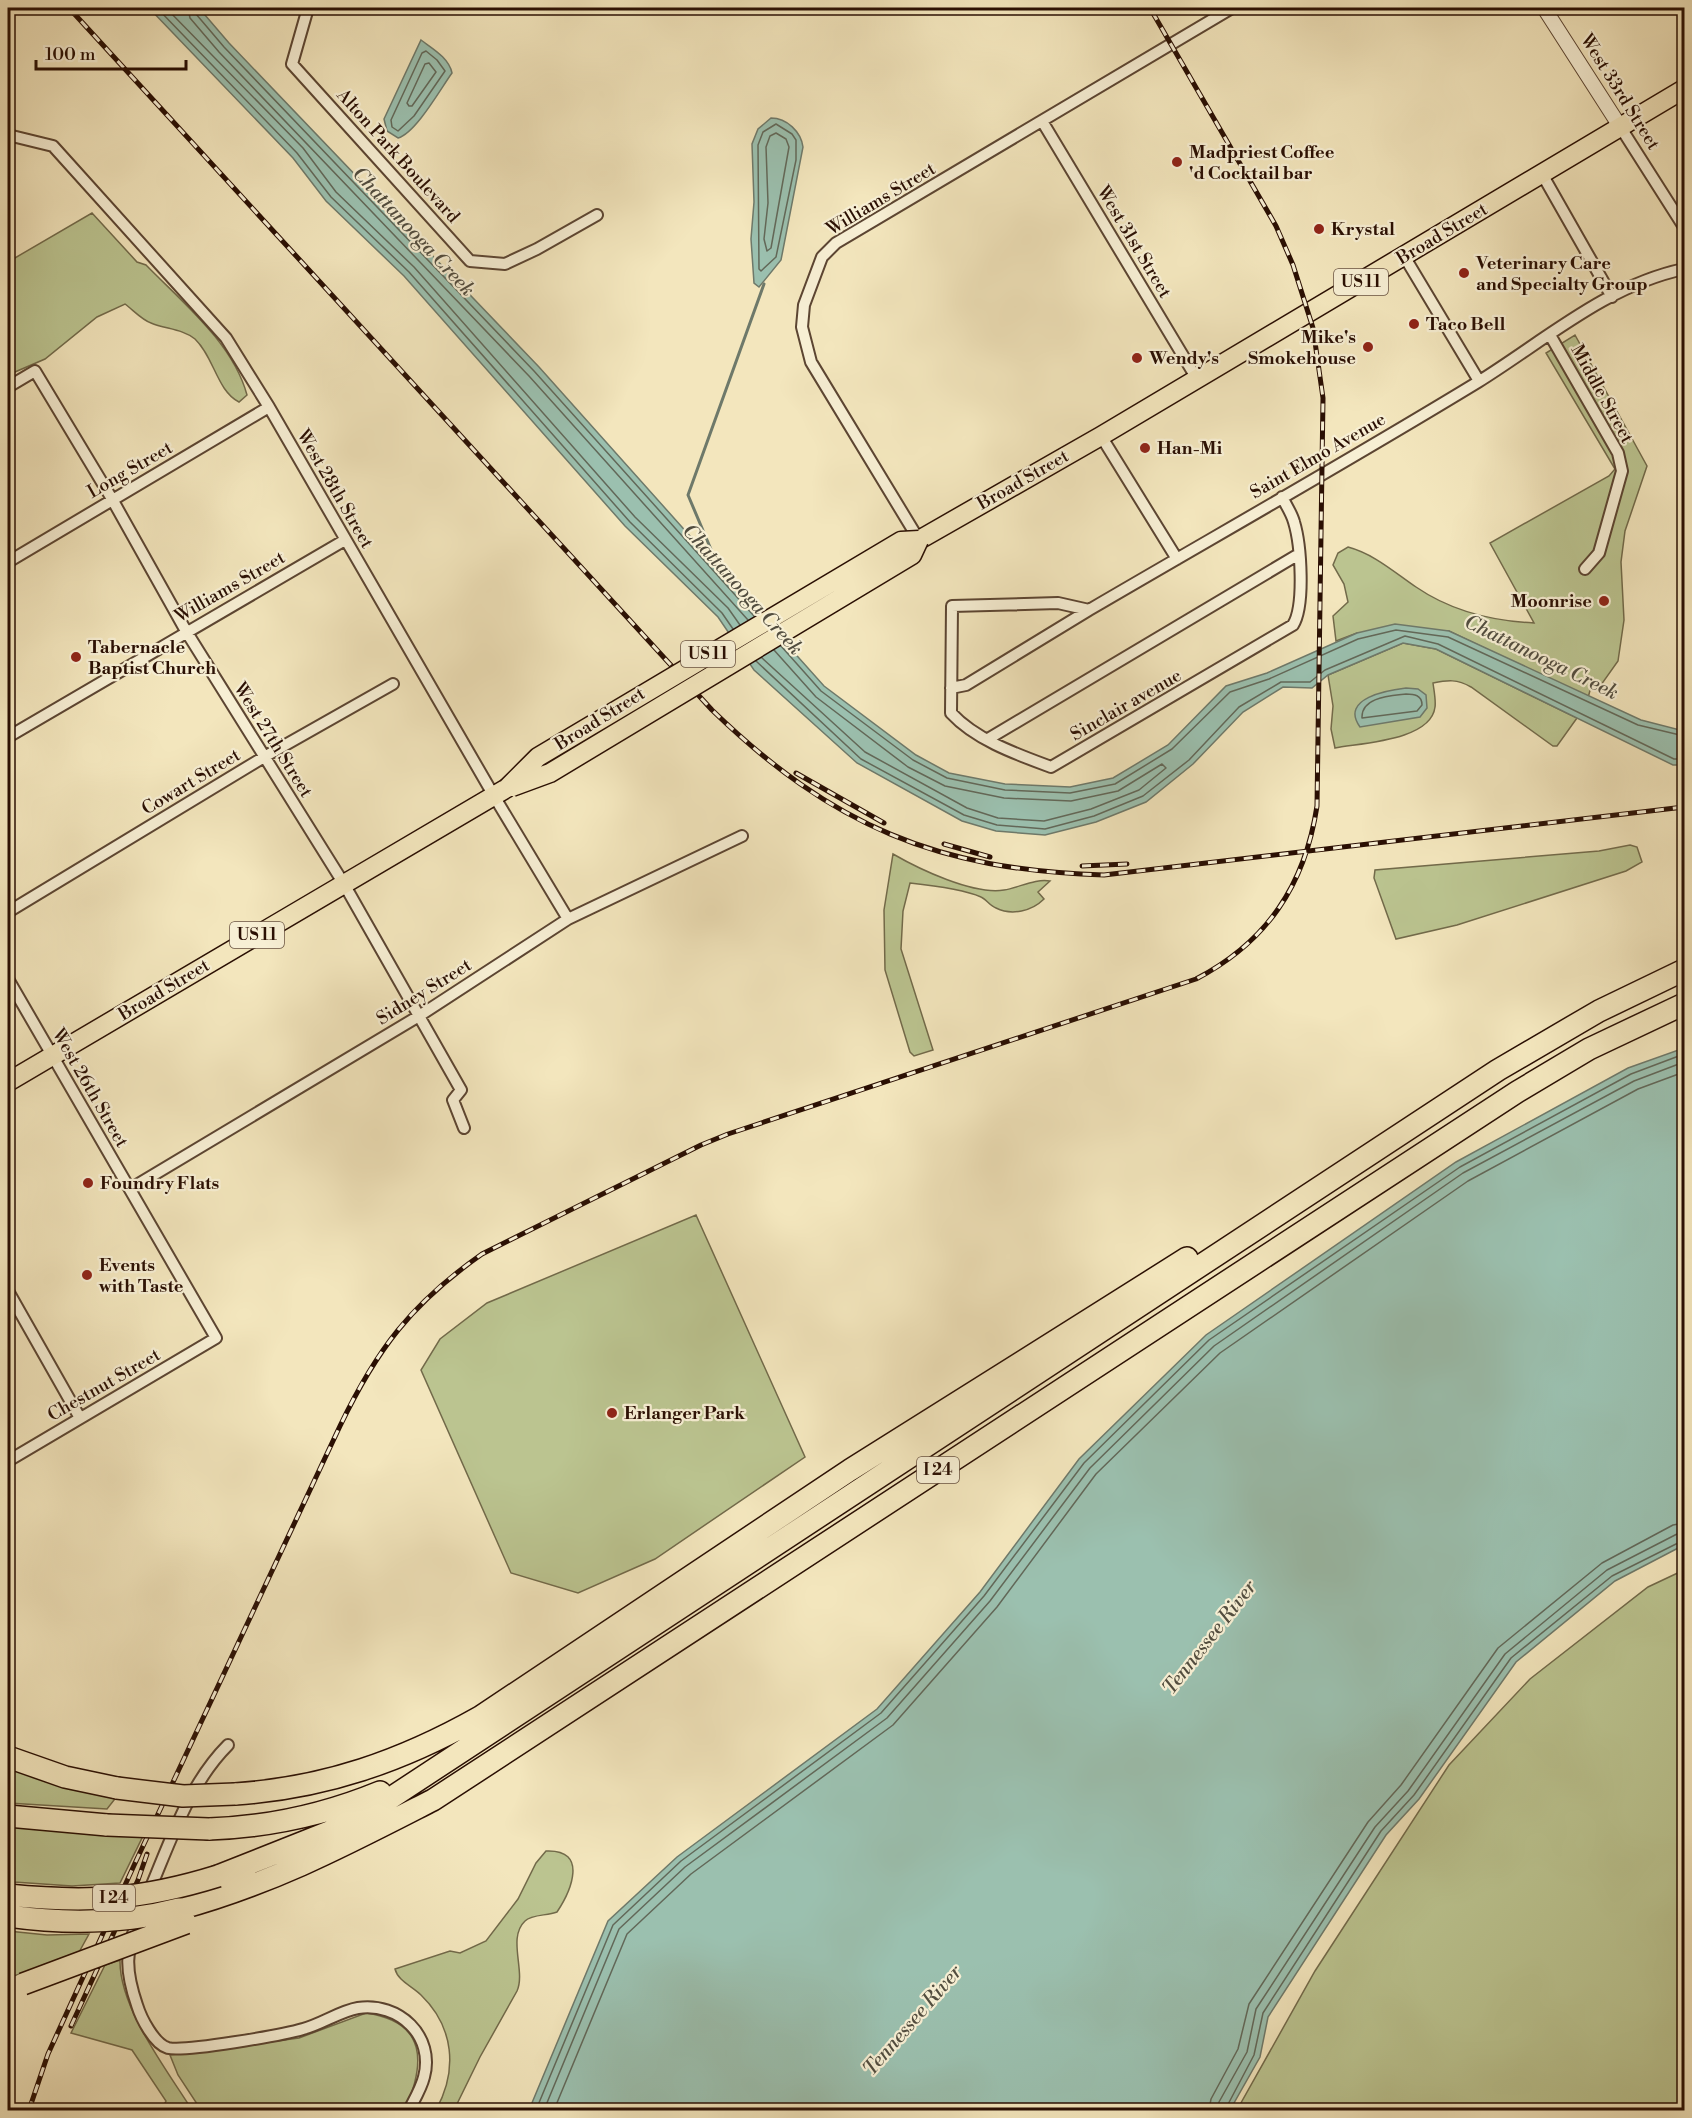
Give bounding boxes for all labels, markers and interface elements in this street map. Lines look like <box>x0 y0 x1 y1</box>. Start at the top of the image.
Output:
street label: West 33rd Street <box>1575 29 1665 155</box>
scale bar <box>36 33 186 71</box>
text: 100 m <box>45 43 96 66</box>
street label: Alton Park Boulevard <box>331 83 465 228</box>
place label: Madpriest Coffee 'd Cocktail bar <box>1189 141 1335 185</box>
marker: Madpriest Coffee 'd Cocktail bar <box>1170 155 1184 169</box>
street label: Williams Street <box>821 157 940 241</box>
water label: Chattanooga Creek <box>346 162 480 302</box>
street label: West 31st Street <box>1091 181 1177 303</box>
street label: Broad Street <box>1391 197 1492 271</box>
place label: Krystal <box>1331 218 1395 241</box>
marker: Krystal <box>1312 222 1326 236</box>
place label: Veterinary Care and Specialty Group <box>1475 252 1648 296</box>
marker: Veterinary Care and Specialty Group <box>1457 266 1471 280</box>
road number: US 11 <box>1334 269 1388 295</box>
place label: Taco Bell <box>1426 313 1505 336</box>
marker: Taco Bell <box>1407 317 1421 331</box>
place label: Mike's Smokehouse <box>1248 326 1356 370</box>
marker: Mike's Smokehouse <box>1361 340 1375 354</box>
street label: Middle Street <box>1565 341 1639 448</box>
place label: Wendy's <box>1148 347 1219 370</box>
marker: Wendy's <box>1130 351 1144 365</box>
street label: Saint Elmo Avenue <box>1246 408 1390 504</box>
street label: West 28th Street <box>291 425 379 553</box>
street label: Long Street <box>83 436 177 504</box>
place label: Han-Mi <box>1157 437 1222 460</box>
marker: Han-Mi <box>1138 441 1152 455</box>
street label: Broad Street <box>972 444 1074 516</box>
water label: Chattanooga Creek <box>676 519 808 661</box>
street label: Williams Street <box>170 546 290 628</box>
place label: Moonrise <box>1511 590 1592 613</box>
marker: Moonrise <box>1597 594 1611 608</box>
water label: Chattanooga Creek <box>1460 610 1622 706</box>
place label: Tabernacle Baptist Church <box>88 636 216 680</box>
road number: US 11 <box>681 641 735 667</box>
marker: Tabernacle Baptist Church <box>69 650 83 664</box>
street label: Sinclair avenue <box>1066 664 1186 746</box>
street label: West 27th Street <box>228 677 318 802</box>
street label: Broad Street <box>550 682 650 756</box>
street label: Cowart Street <box>137 743 245 820</box>
road number: US 11 <box>230 922 284 948</box>
street label: Broad Street <box>113 953 214 1027</box>
street label: Sidney Street <box>372 953 476 1030</box>
street label: West 26th Street <box>46 1024 134 1152</box>
place label: Foundry Flats <box>100 1172 219 1195</box>
marker: Foundry Flats <box>81 1176 95 1190</box>
place label: Events with Taste <box>98 1254 184 1298</box>
marker: Events with Taste <box>80 1268 94 1282</box>
street label: Chestnut Street <box>43 1343 165 1427</box>
place label: Erlanger Park <box>624 1402 746 1425</box>
marker: Erlanger Park <box>605 1406 619 1420</box>
road number: I 24 <box>917 1457 959 1483</box>
water label: Tennessee River <box>1157 1575 1263 1700</box>
road number: I 24 <box>93 1885 135 1911</box>
water label: Tennessee River <box>858 1960 968 2082</box>

